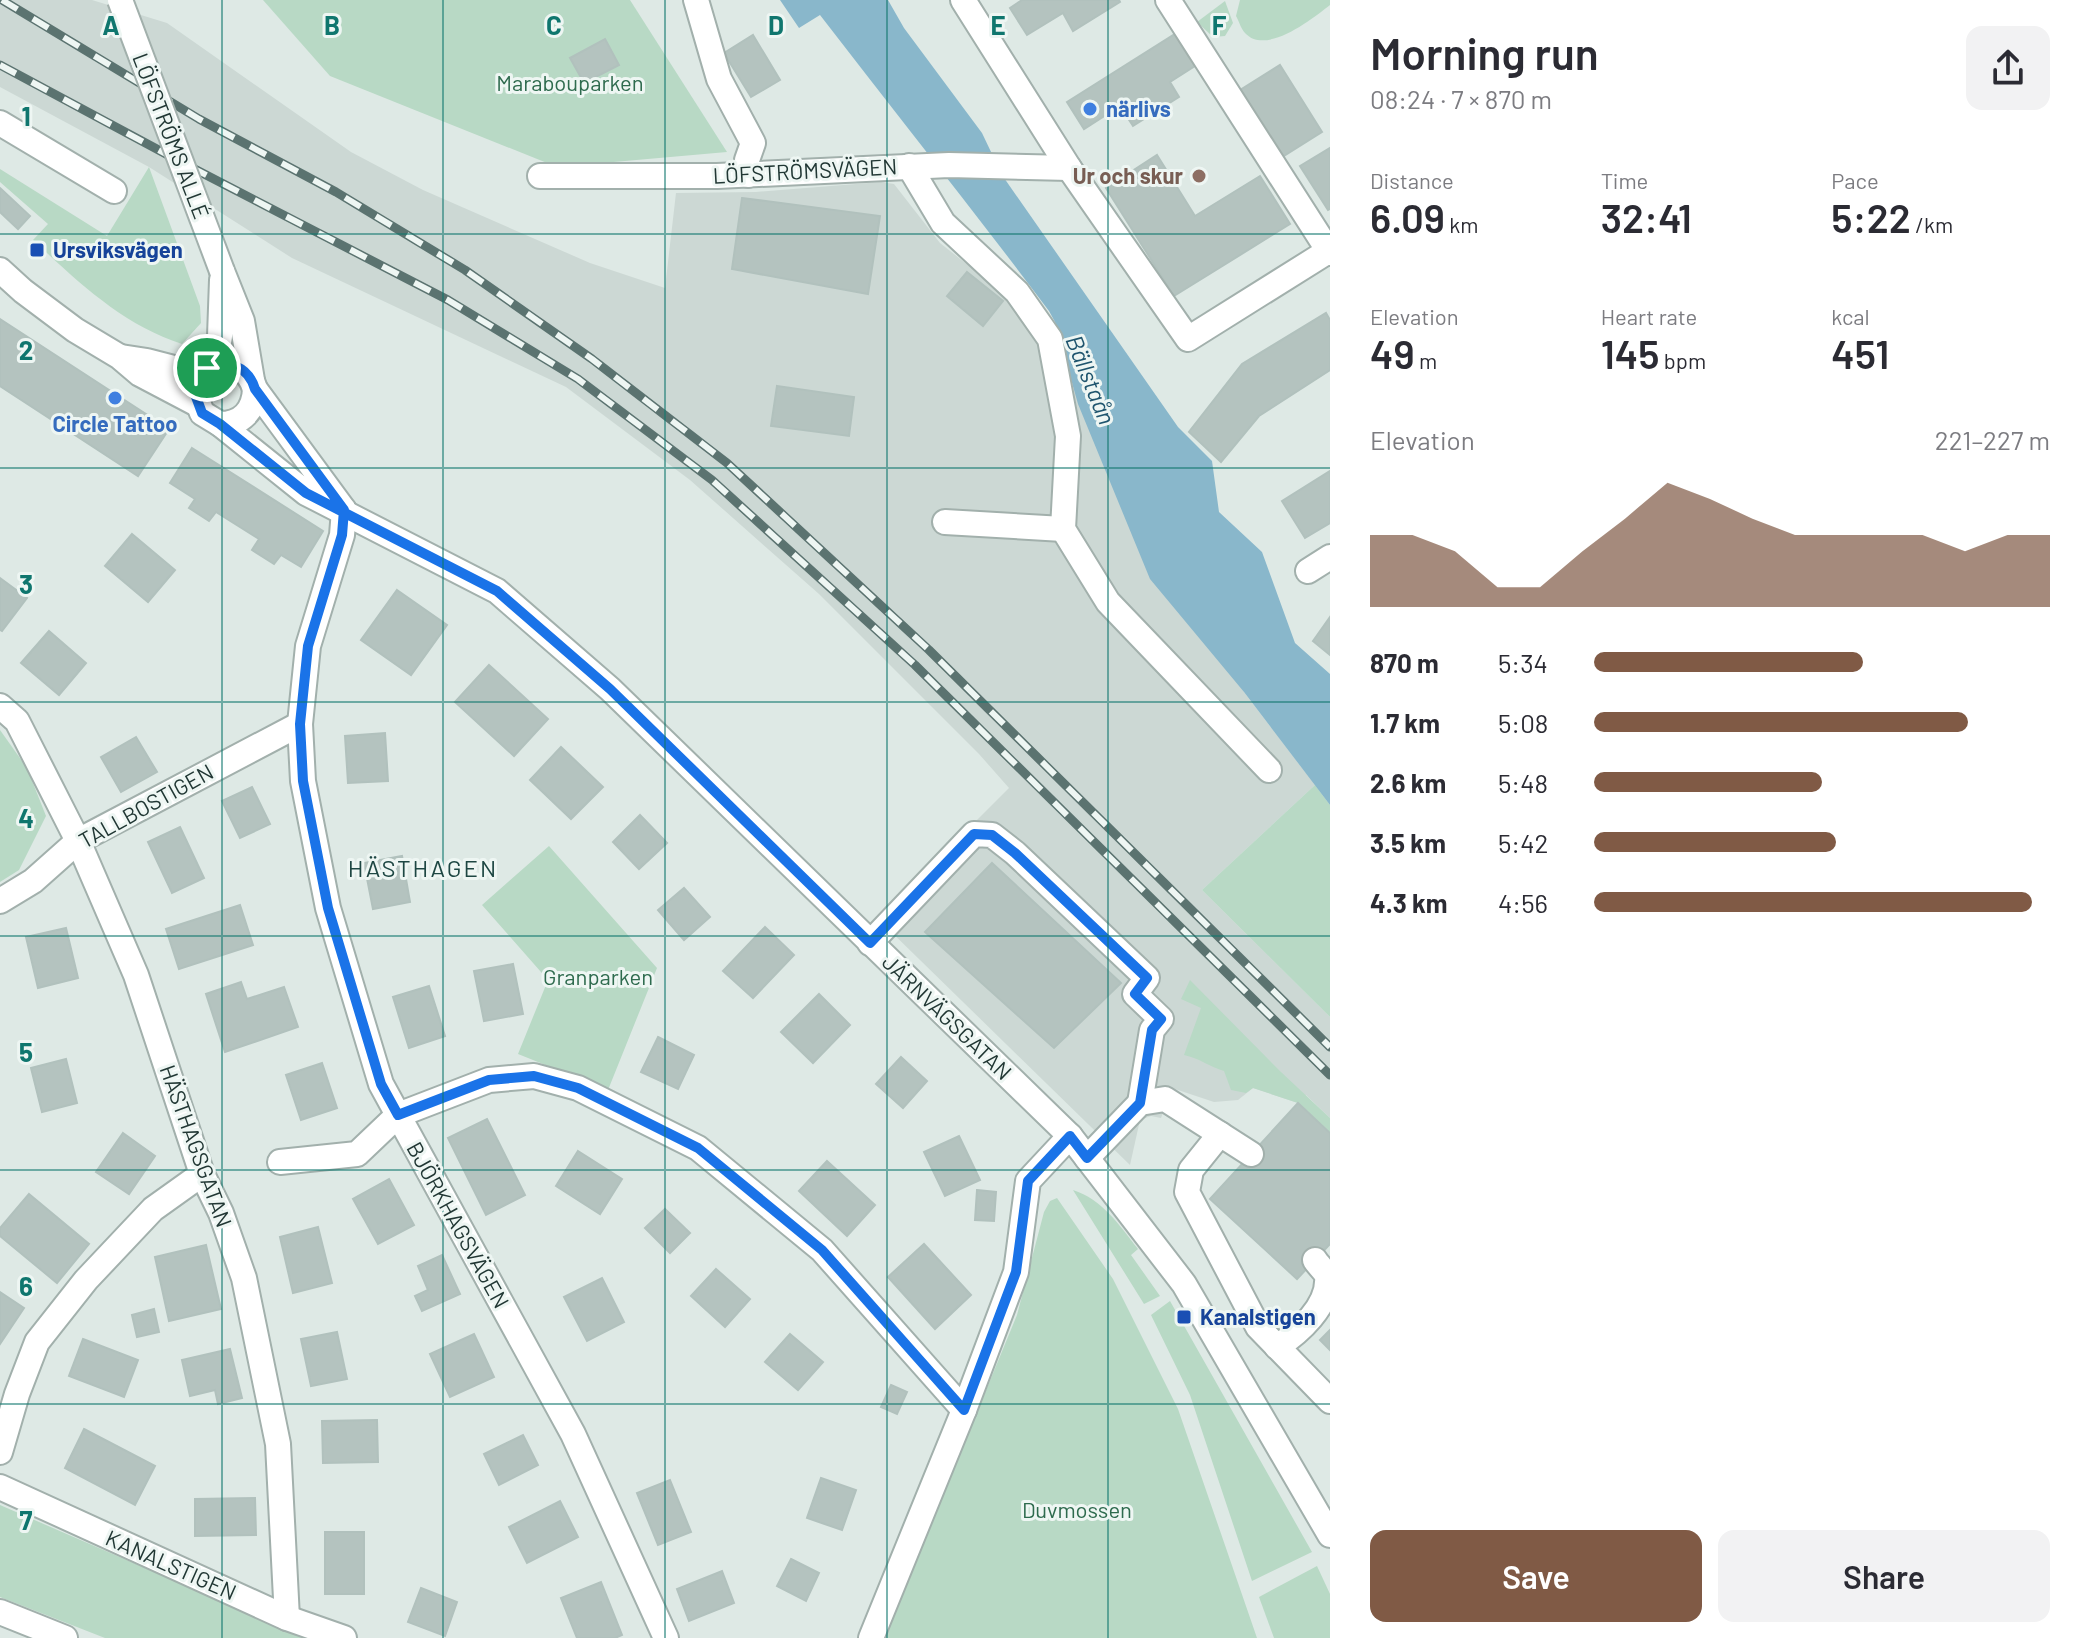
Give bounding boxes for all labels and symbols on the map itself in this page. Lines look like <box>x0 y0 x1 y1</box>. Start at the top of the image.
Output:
text: A <box>102 9 120 40</box>
text: B <box>324 9 340 40</box>
text: C <box>546 9 562 40</box>
text: D <box>768 9 784 40</box>
text: E <box>990 9 1006 40</box>
text: F <box>1212 9 1227 40</box>
street label: LÖFSTRÖMS ALLÉ <box>128 49 215 222</box>
park label: Marabouparken <box>496 69 644 95</box>
place label: närlivs <box>1106 95 1171 121</box>
text: 1 <box>21 100 31 131</box>
marker: närlivs <box>1081 100 1099 118</box>
street label: LÖFSTRÖMSVÄGEN <box>712 152 898 188</box>
place label: Ur och skur <box>1073 162 1184 188</box>
marker: Ur och skur <box>1190 167 1208 185</box>
place label: Ursviksvägen <box>53 236 183 262</box>
marker: Ursviksvägen <box>28 241 46 259</box>
water label: Bällstaån <box>1060 331 1122 428</box>
text: 2 <box>19 334 33 365</box>
pin <box>173 334 241 402</box>
marker: Circle Tattoo <box>106 389 124 407</box>
place label: Circle Tattoo <box>52 410 178 436</box>
text: 3 <box>19 568 33 599</box>
street label: TALLBOSTIGEN <box>74 758 217 853</box>
text: 4 <box>18 802 34 833</box>
district label: HÄSTHAGEN <box>348 853 498 882</box>
street label: JÄRNVÄGSGATAN <box>878 948 1018 1084</box>
park label: Granparken <box>543 963 653 989</box>
text: 5 <box>19 1036 33 1067</box>
street label: HÄSTHAGSGATAN <box>156 1061 238 1230</box>
street label: BJÖRKHAGSVÄGEN <box>402 1137 515 1312</box>
text: 6 <box>19 1270 33 1301</box>
place label: Kanalstigen <box>1200 1303 1316 1329</box>
marker: Kanalstigen <box>1175 1308 1193 1326</box>
park label: Duvmossen <box>1022 1496 1132 1522</box>
text: 7 <box>20 1504 33 1535</box>
street label: KANALSTIGEN <box>102 1524 241 1605</box>

